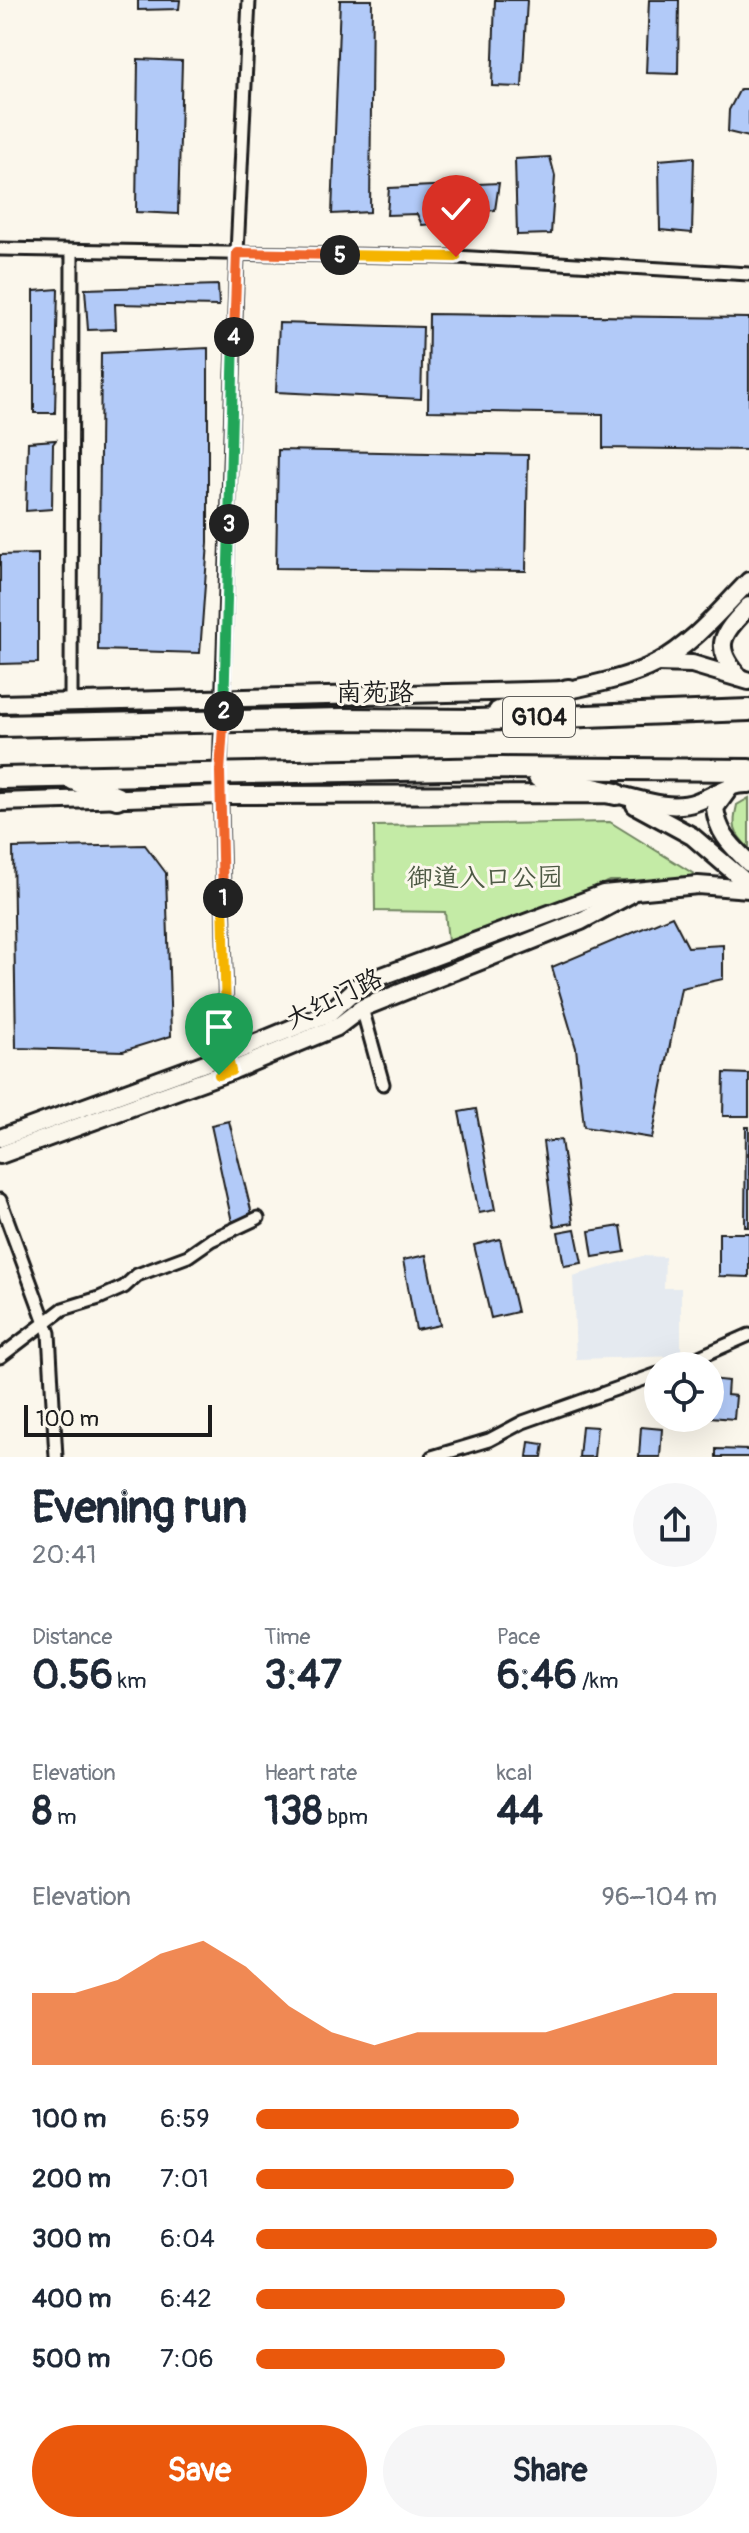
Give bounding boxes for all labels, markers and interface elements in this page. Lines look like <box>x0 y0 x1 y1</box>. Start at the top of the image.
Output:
pin <box>422 175 490 257</box>
icon: check <box>434 187 478 231</box>
pin: 5 <box>320 235 360 275</box>
text: 5 <box>334 241 346 269</box>
pin: 4 <box>214 317 254 357</box>
text: 4 <box>228 323 240 351</box>
pin: 3 <box>209 504 249 544</box>
text: 3 <box>223 510 235 538</box>
street label: 南苑路 <box>336 677 414 709</box>
pin: 2 <box>204 691 244 731</box>
text: 2 <box>218 697 230 725</box>
road number: G104 <box>503 697 575 737</box>
park label: 御道入口公园 <box>407 862 563 894</box>
pin: 1 <box>203 878 243 918</box>
text: 1 <box>219 884 227 912</box>
street label: 大红门路 <box>280 962 388 1036</box>
pin <box>185 993 253 1075</box>
icon: arrive <box>197 1005 241 1049</box>
map controls <box>644 1352 724 1432</box>
button: locate <box>644 1352 724 1432</box>
scale bar <box>24 1401 212 1437</box>
text: 100 m <box>36 1405 99 1433</box>
text: Evening run <box>32 1481 247 1536</box>
button: share <box>633 1483 717 1567</box>
text: 20:41 <box>32 1539 96 1571</box>
text: Distance <box>32 1623 112 1651</box>
text: Time <box>264 1623 310 1651</box>
text: Pace <box>497 1623 540 1651</box>
text: 0.56 <box>32 1651 113 1700</box>
text: 3:47 <box>264 1651 342 1700</box>
text: 6:46 <box>497 1651 577 1700</box>
text: km <box>113 1667 147 1695</box>
text: /km <box>577 1667 619 1695</box>
text: Elevation <box>32 1759 116 1787</box>
text: Heart rate <box>264 1759 357 1787</box>
text: kcal <box>497 1759 532 1787</box>
text: 8 <box>32 1787 52 1836</box>
text: 138 <box>264 1787 322 1836</box>
text: 44 <box>497 1787 543 1836</box>
text: m <box>52 1803 76 1831</box>
text: bpm <box>322 1803 368 1831</box>
text: Elevation <box>32 1881 131 1913</box>
text: 96–104 m <box>601 1881 717 1913</box>
text: 100 m <box>32 2103 106 2135</box>
text: 6:59 <box>160 2103 210 2135</box>
text: 200 m <box>32 2163 111 2195</box>
text: 7:01 <box>160 2163 209 2195</box>
text: 300 m <box>32 2223 111 2255</box>
text: 6:04 <box>160 2223 215 2255</box>
text: 400 m <box>32 2283 111 2315</box>
text: 6:42 <box>160 2283 212 2315</box>
text: 500 m <box>32 2343 110 2375</box>
text: 7:06 <box>160 2343 214 2375</box>
button: Save <box>32 2425 367 2517</box>
button: Share <box>383 2425 717 2517</box>

